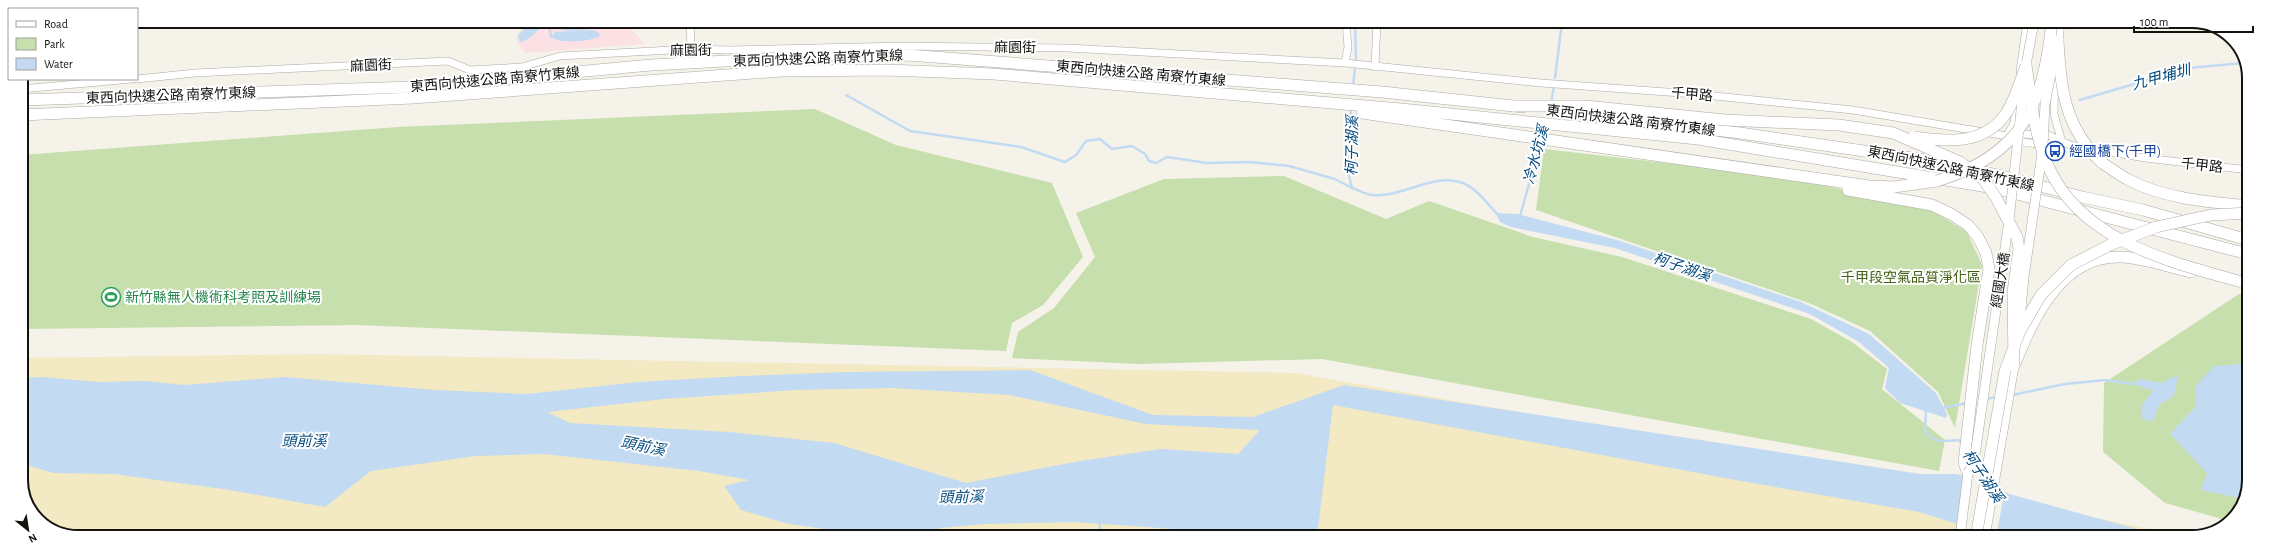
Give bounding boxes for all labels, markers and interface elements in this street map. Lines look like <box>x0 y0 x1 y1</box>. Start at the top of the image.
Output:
legend <box>8 8 138 80</box>
scale bar <box>2134 8 2253 34</box>
text: 100 m <box>2140 16 2168 28</box>
text: Road <box>44 18 68 30</box>
text: Park <box>44 38 65 50</box>
street label: 麻園街 <box>994 40 1036 55</box>
street label: 麻園街 <box>670 43 712 58</box>
street label: 東西向快速公路 南寮竹東線 <box>733 47 903 69</box>
street label: 麻園街 <box>350 57 392 74</box>
text: Water <box>44 58 73 70</box>
street label: 東西向快速公路 南寮竹東線 <box>1055 58 1227 88</box>
water label: 九甲埔圳 <box>2130 61 2194 92</box>
street label: 東西向快速公路 南寮竹東線 <box>409 64 581 94</box>
street label: 東西向快速公路 南寮竹東線 <box>86 84 256 106</box>
street label: 千甲路 <box>1670 85 1714 104</box>
street label: 東西向快速公路 南寮竹東線 <box>1546 102 1716 138</box>
water label: 柯子湖溪 <box>1343 114 1361 176</box>
water label: 冷水坑溪 <box>1521 122 1552 186</box>
bus stop icon: 經國橋下(千甲) <box>2044 140 2066 162</box>
street label: 東西向快速公路 南寮竹東線 <box>1866 142 2036 194</box>
place label: 經國橋下(千甲) <box>2069 144 2161 159</box>
street label: 千甲路 <box>2180 156 2224 175</box>
water label: 柯子湖溪 <box>1651 250 1715 285</box>
street label: 經國大橋 <box>1989 251 2012 309</box>
park label: 千甲段空氣品質淨化區 <box>1841 269 1981 285</box>
sports icon: 新竹縣無人機術科考照及訓練場 <box>100 286 122 308</box>
place label: 新竹縣無人機術科考照及訓練場 <box>125 289 321 305</box>
water label: 頭前溪 <box>281 433 328 449</box>
water label: 頭前溪 <box>619 433 669 459</box>
water label: 柯子湖溪 <box>1960 447 2008 507</box>
water label: 頭前溪 <box>938 489 986 505</box>
north arrow <box>8 510 48 550</box>
text: N <box>27 532 39 545</box>

